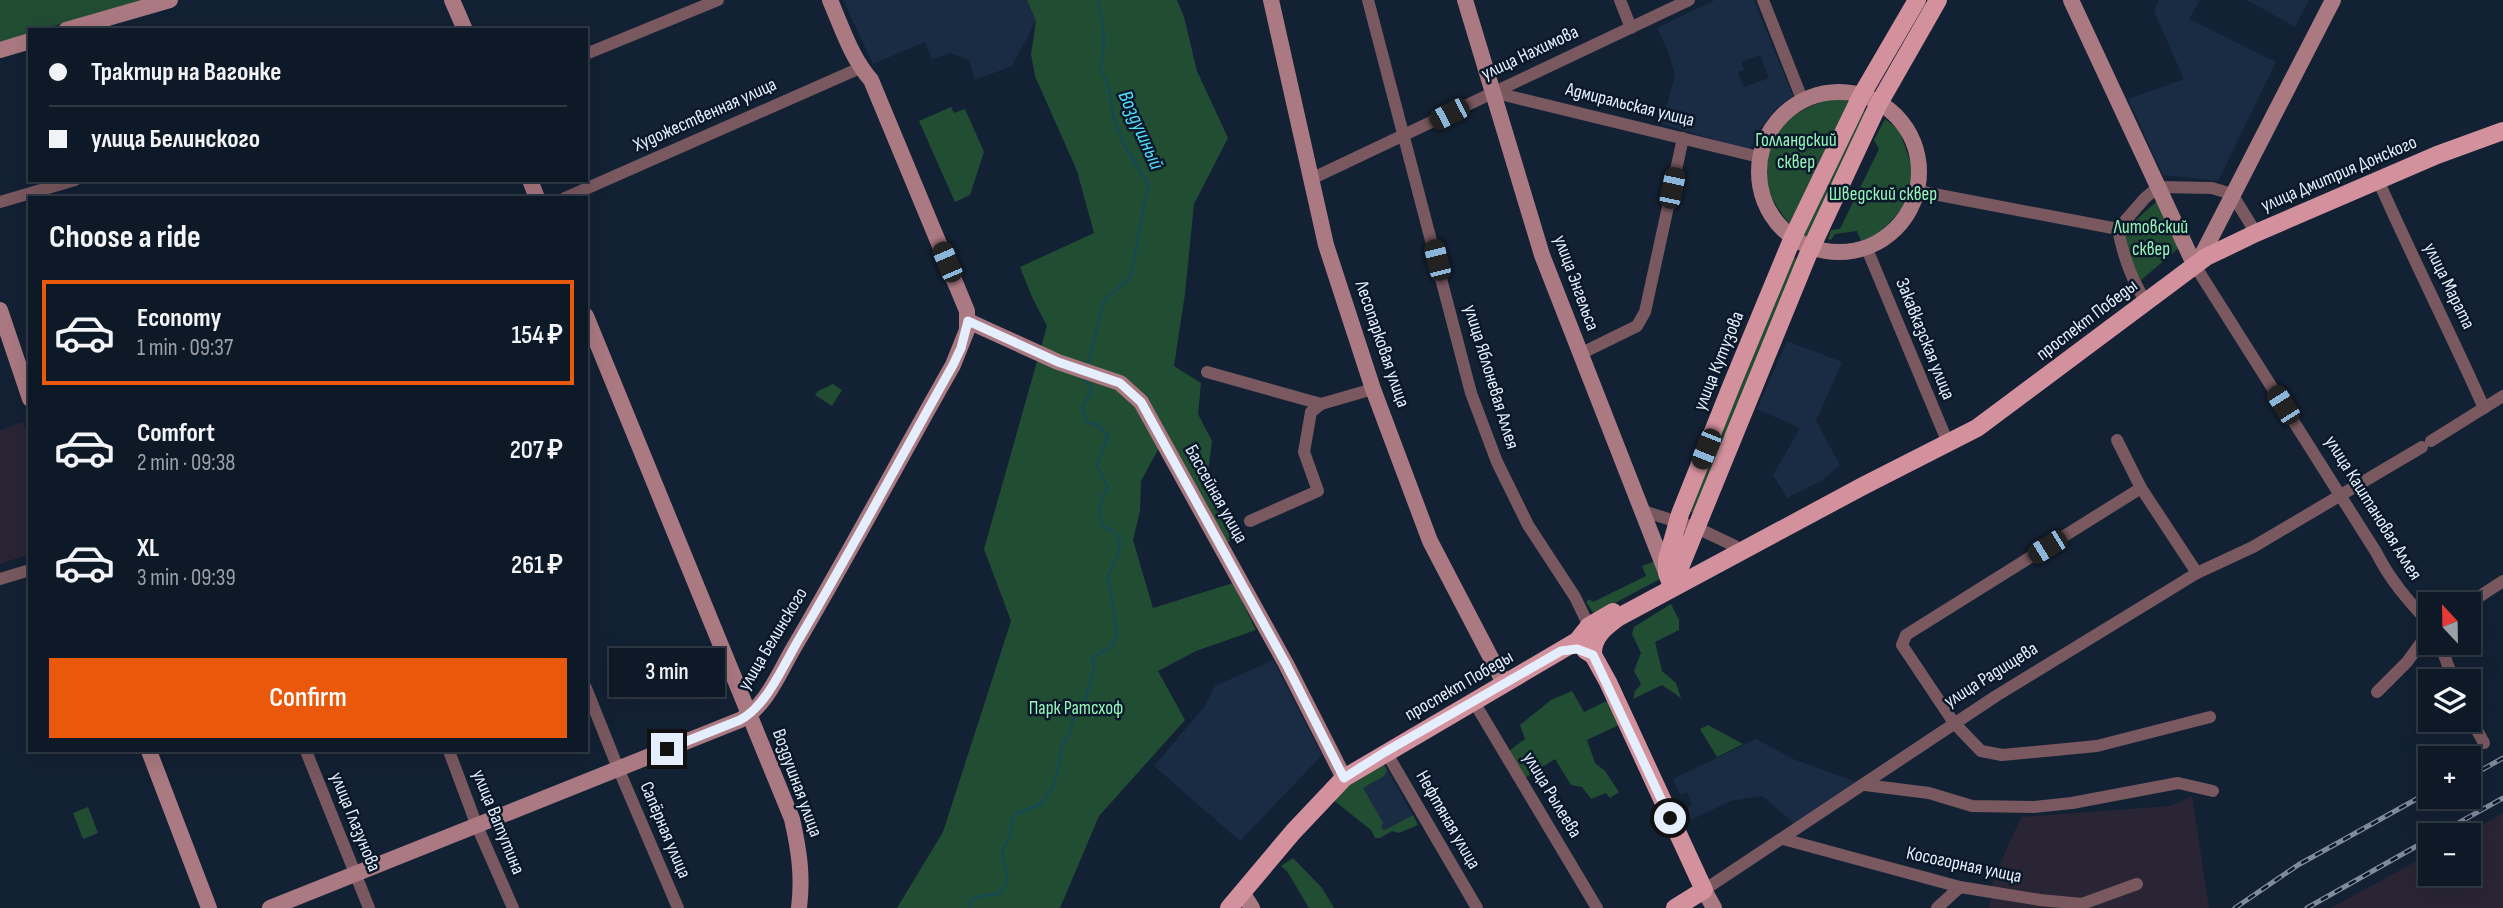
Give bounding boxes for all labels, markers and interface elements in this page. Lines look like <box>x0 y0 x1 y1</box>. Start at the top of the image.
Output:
street label: улица Нахимова <box>1478 21 1582 85</box>
text: Трактир на Вагонке <box>91 57 281 88</box>
street label: Художественная улица <box>629 73 780 157</box>
street label: Адмиральская улица <box>1562 78 1697 132</box>
water label: Воздушный <box>1113 87 1170 174</box>
car <box>1426 95 1473 133</box>
text: улица Белинского <box>91 124 260 155</box>
park label: Голландский сквер <box>1755 129 1837 174</box>
street label: улица Дмитрия Донского <box>2258 131 2420 217</box>
car <box>1658 165 1687 211</box>
park label: Шведский сквер <box>1829 183 1937 206</box>
park label: Литовский сквер <box>2113 216 2188 261</box>
text: Choose a ride <box>49 218 201 257</box>
street label: улица Энгельса <box>1548 232 1604 334</box>
car <box>1422 237 1453 283</box>
car <box>930 239 965 285</box>
street label: улица Марата <box>2418 239 2480 333</box>
street label: проспект Победы <box>2032 274 2142 366</box>
street label: Закавказская улица <box>1890 275 1960 403</box>
street label: Лесопарковая улица <box>1349 277 1414 410</box>
icon: car <box>53 301 116 364</box>
street label: улица Яблоневая Аллея <box>1458 302 1524 452</box>
text: Economy <box>137 303 221 334</box>
street label: улица Кутузова <box>1689 308 1749 414</box>
text: 154 ₽ <box>511 320 563 351</box>
text: 1 min · 09:37 <box>137 334 233 362</box>
car <box>2263 382 2304 428</box>
icon: car <box>53 416 116 479</box>
text: Comfort <box>137 418 215 449</box>
car <box>1689 426 1724 472</box>
street label: улица Каштановая Аллея <box>2319 432 2427 584</box>
text: 207 ₽ <box>510 435 563 466</box>
street label: Бассейная улица <box>1180 441 1252 547</box>
text: 2 min · 09:38 <box>137 449 235 477</box>
car <box>2024 527 2071 567</box>
icon: car <box>53 531 116 594</box>
text: XL <box>137 533 159 564</box>
text: 261 ₽ <box>511 550 563 581</box>
text: 3 min · 09:39 <box>137 564 236 592</box>
street label: улица Белинского <box>733 583 813 695</box>
north arrow <box>2418 592 2482 654</box>
map controls <box>2418 592 2481 886</box>
street label: улица Радищева <box>1940 637 2042 713</box>
street label: проспект Победы <box>1401 646 1517 726</box>
callout: 3 min <box>609 648 725 696</box>
button: Confirm <box>49 658 567 738</box>
text: 3 min <box>645 658 689 686</box>
button: layers <box>2418 669 2481 732</box>
park label: Парк Ратсхоф <box>1029 697 1123 720</box>
street label: Воздушная улица <box>767 726 827 840</box>
route end <box>651 733 683 765</box>
button: + <box>2418 746 2481 809</box>
street label: улица Рылеева <box>1517 748 1587 842</box>
street label: улица Ватутина <box>467 766 529 878</box>
street label: Нефтяная улица <box>1411 767 1485 873</box>
street label: улица Глазунова <box>325 769 385 875</box>
street label: Сапёрная улица <box>634 778 696 882</box>
route start <box>1654 802 1686 834</box>
button: − <box>2418 823 2481 886</box>
street label: Косогорная улица <box>1904 842 2024 888</box>

